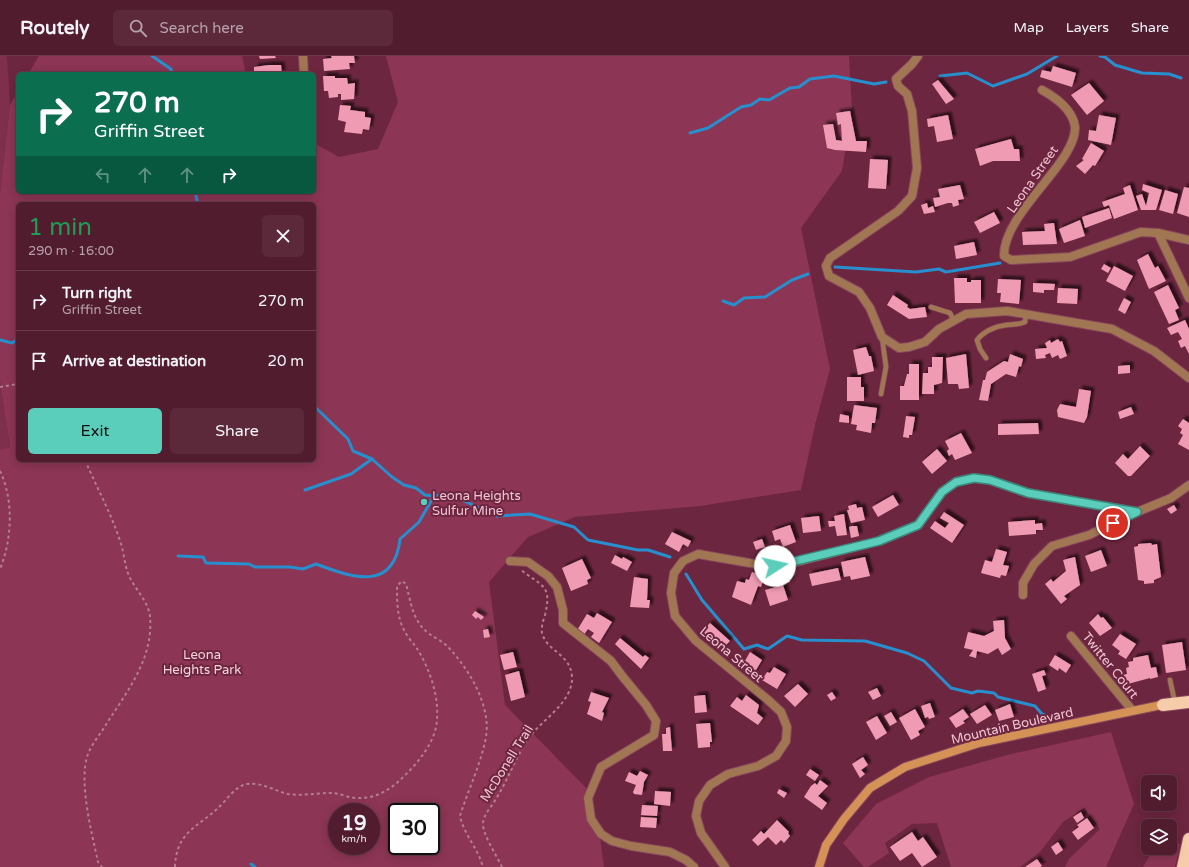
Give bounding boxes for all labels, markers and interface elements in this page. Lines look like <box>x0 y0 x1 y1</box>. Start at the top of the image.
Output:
search box <box>113 10 393 46</box>
text: Routely <box>20 17 89 39</box>
icon: search <box>127 17 149 39</box>
text: Search here <box>159 19 244 37</box>
text: Map <box>1014 19 1044 36</box>
text: Layers <box>1066 19 1109 36</box>
text: Share <box>1131 19 1169 36</box>
text: 270 m <box>94 86 180 120</box>
icon: right <box>28 88 80 140</box>
text: Griffin Street <box>94 120 205 142</box>
street label: Leona Street <box>1004 143 1062 216</box>
icon: left <box>92 164 114 186</box>
icon: ahead <box>134 164 156 186</box>
icon: ahead <box>176 164 198 186</box>
icon: right <box>218 164 240 186</box>
text: 1 min <box>28 213 92 242</box>
button: close <box>262 215 304 257</box>
text: 290 m · 16:00 <box>28 243 114 259</box>
text: Turn right <box>62 284 132 302</box>
icon: right <box>28 290 50 312</box>
text: 270 m <box>258 292 304 310</box>
text: Griffin Street <box>62 302 142 318</box>
icon: arrive <box>28 350 50 372</box>
text: Arrive at destination <box>62 352 206 370</box>
text: 20 m <box>267 352 304 370</box>
button: Exit <box>28 408 162 454</box>
button: Share <box>170 408 304 454</box>
place label: Leona Heights Sulfur Mine <box>432 488 521 519</box>
marker: Leona Heights Sulfur Mine <box>419 497 429 507</box>
pin <box>1096 506 1130 540</box>
icon: arrive <box>1102 512 1124 534</box>
position arrow <box>754 545 796 587</box>
street label: Leona Street <box>696 623 767 686</box>
street label: Twitter Court <box>1079 629 1142 702</box>
park label: Leona Heights Park <box>163 647 241 678</box>
street label: Mountain Boulevard <box>949 704 1075 748</box>
street label: McDonell Trail <box>477 722 537 805</box>
map controls <box>1141 775 1177 855</box>
button: sound <box>1141 775 1177 811</box>
speed limit sign: 30 <box>388 803 440 855</box>
text: 19 <box>341 812 367 836</box>
button: layers <box>1141 819 1177 855</box>
text: km/h <box>341 833 367 845</box>

